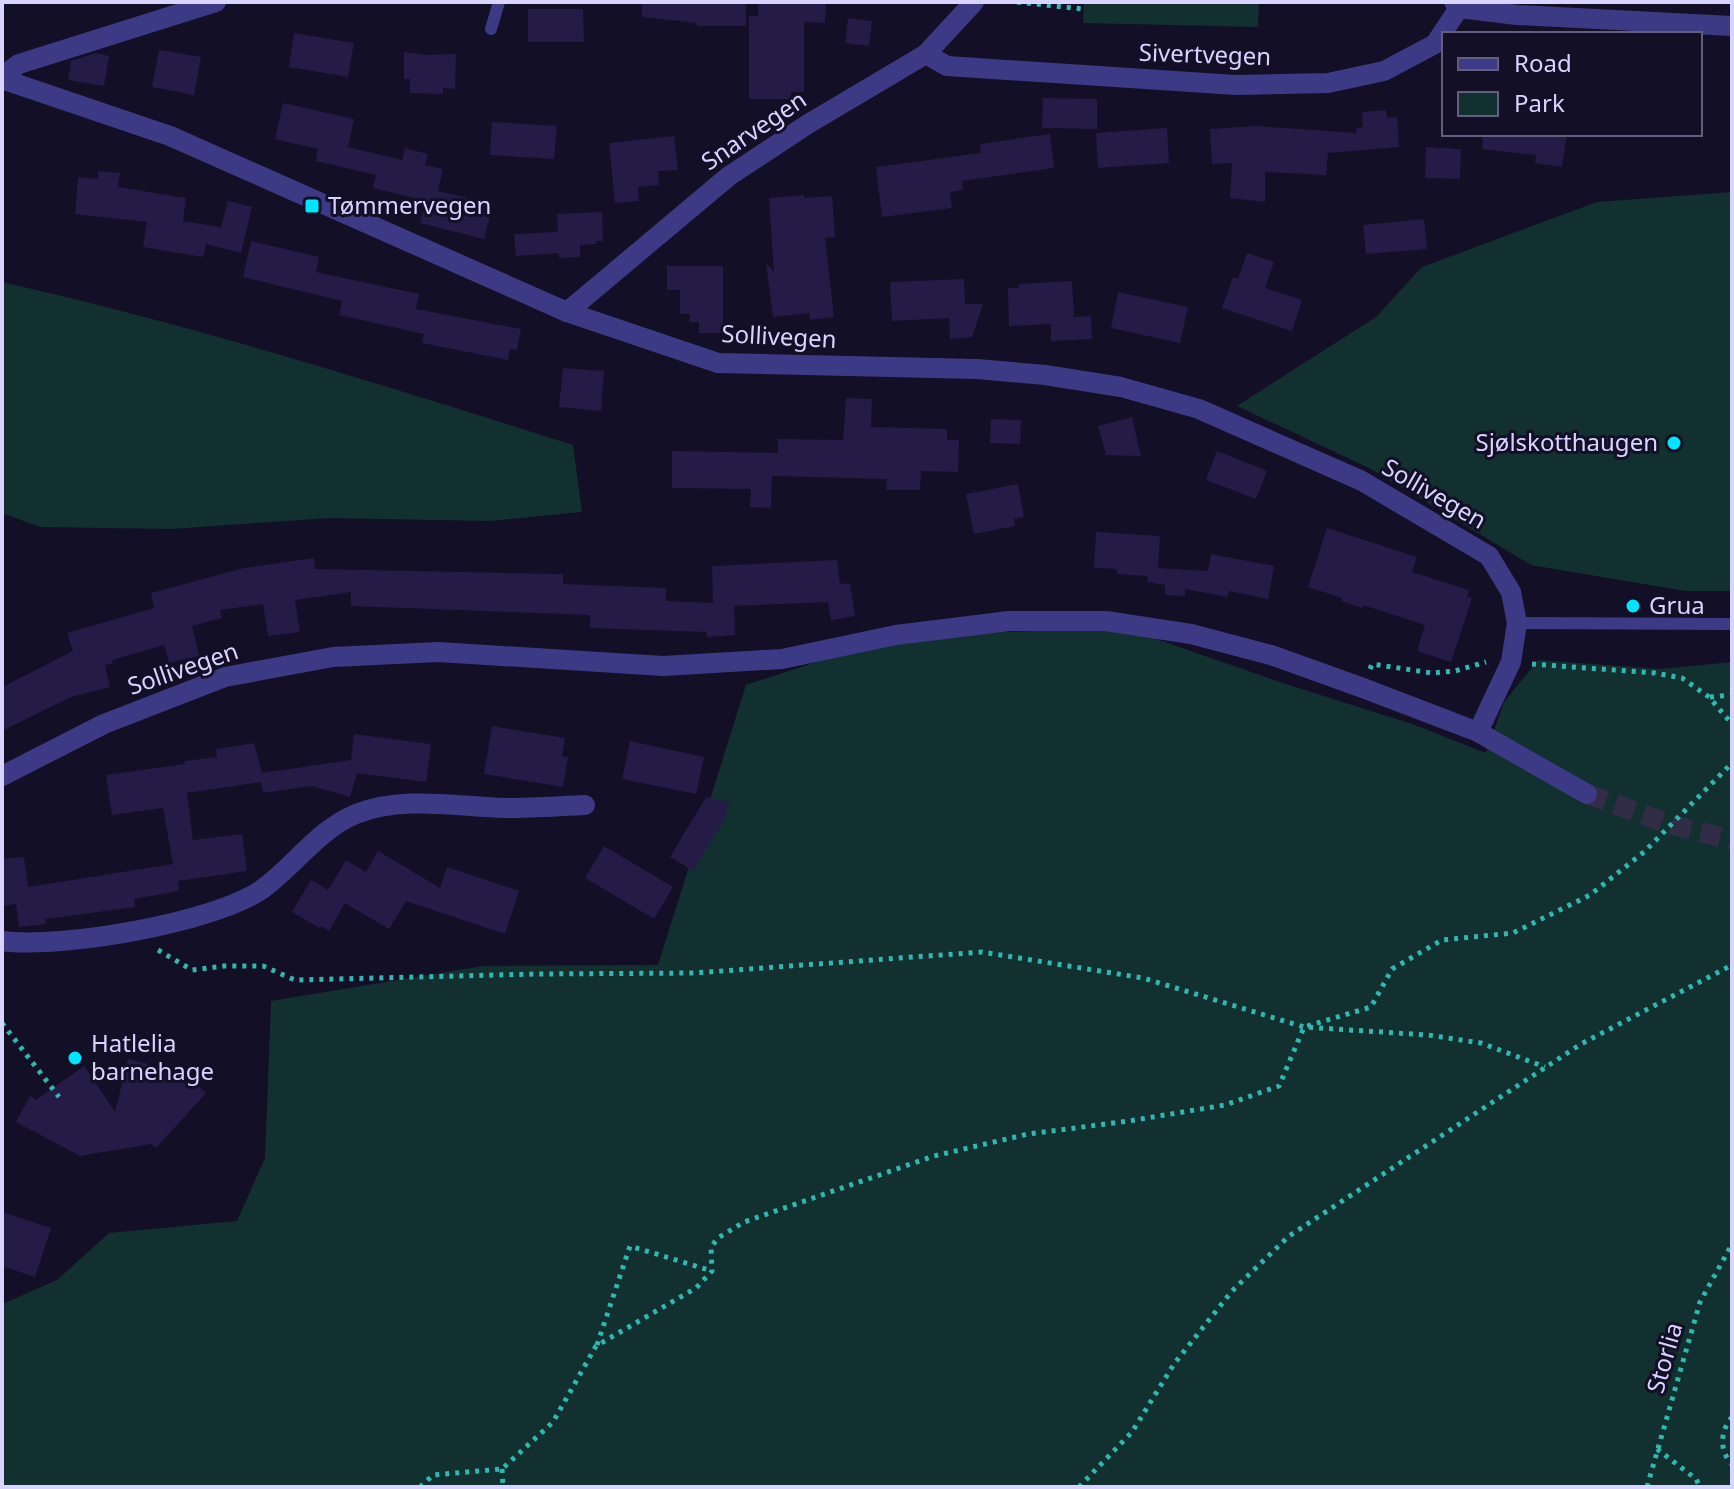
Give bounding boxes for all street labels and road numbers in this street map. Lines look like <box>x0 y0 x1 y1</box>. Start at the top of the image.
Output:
street label: Sivertvegen <box>1138 35 1272 72</box>
street label: Snarvegen <box>694 82 812 177</box>
street label: Sollivegen <box>721 316 837 355</box>
street label: Sollivegen <box>1377 450 1493 536</box>
street label: Sollivegen <box>123 633 242 702</box>
street label: Storlia <box>1638 1318 1689 1397</box>

